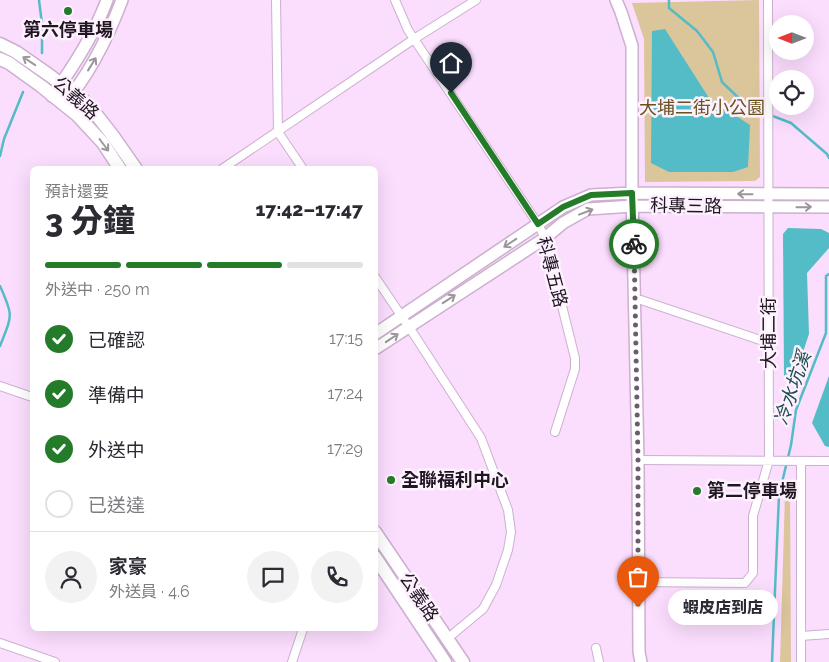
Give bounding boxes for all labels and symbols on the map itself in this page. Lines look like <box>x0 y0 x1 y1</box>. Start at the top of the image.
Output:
marker: 第六停車場 <box>62 5 74 17</box>
north arrow <box>769 15 814 60</box>
place label: 第六停車場 <box>23 19 113 40</box>
pin <box>430 42 472 93</box>
one-way arrow <box>23 56 37 66</box>
one-way arrow <box>86 57 97 71</box>
street label: 公義路 <box>49 72 103 123</box>
park label: 大埔二街小公園 <box>639 97 765 118</box>
one-way arrow <box>99 138 109 152</box>
one-way arrow <box>738 189 754 199</box>
street label: 科專三路 <box>650 194 722 217</box>
one-way arrow <box>796 202 812 212</box>
one-way arrow <box>578 207 593 216</box>
courier <box>609 219 659 269</box>
street label: 科專五路 <box>533 234 572 309</box>
one-way arrow <box>503 238 517 248</box>
one-way arrow <box>442 294 456 304</box>
street label: 大埔二街 <box>758 297 779 369</box>
one-way arrow <box>385 333 399 343</box>
water label: 冷水坑溪 <box>769 346 816 428</box>
place label: 全聯福利中心 <box>401 469 509 490</box>
marker: 全聯福利中心 <box>385 474 397 486</box>
place label: 第二停車場 <box>707 480 797 501</box>
marker: 第二停車場 <box>691 485 703 497</box>
pin <box>617 556 659 607</box>
street label: 公義路 <box>396 568 443 625</box>
callout: 蝦皮店到店 <box>668 590 778 624</box>

